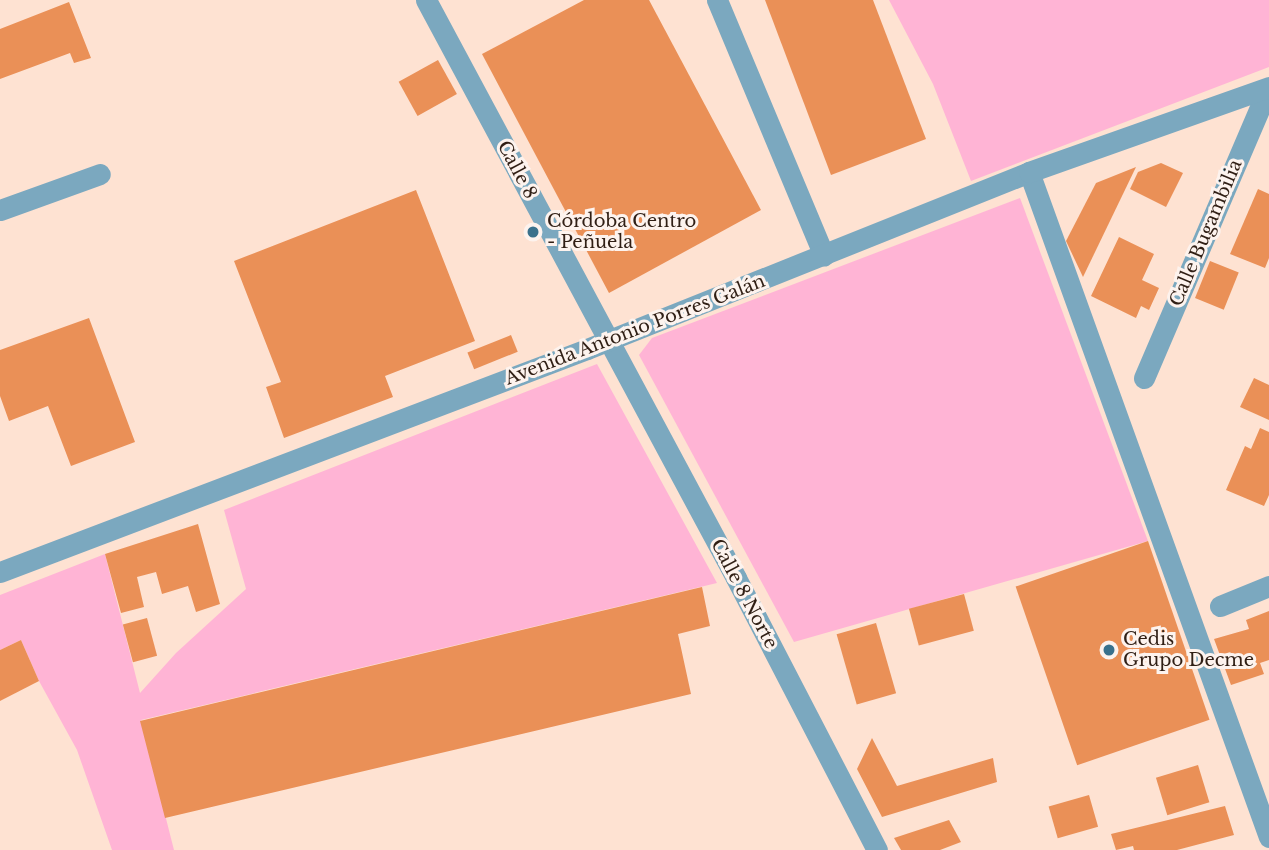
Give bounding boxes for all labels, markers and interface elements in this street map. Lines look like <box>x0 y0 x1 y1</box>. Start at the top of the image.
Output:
street label: Calle 8 <box>493 137 541 203</box>
street label: Calle Bugambilia <box>1165 156 1247 310</box>
place label: Córdoba Centro - Peñuela <box>547 211 697 254</box>
marker: Córdoba Centro - Peñuela <box>525 224 541 240</box>
street label: Avenida Antonio Porres Galán <box>501 270 769 390</box>
street label: Calle 8 Norte <box>706 536 782 652</box>
place label: Cedis Grupo Decme <box>1123 629 1254 672</box>
marker: Cedis Grupo Decme <box>1101 642 1117 658</box>

